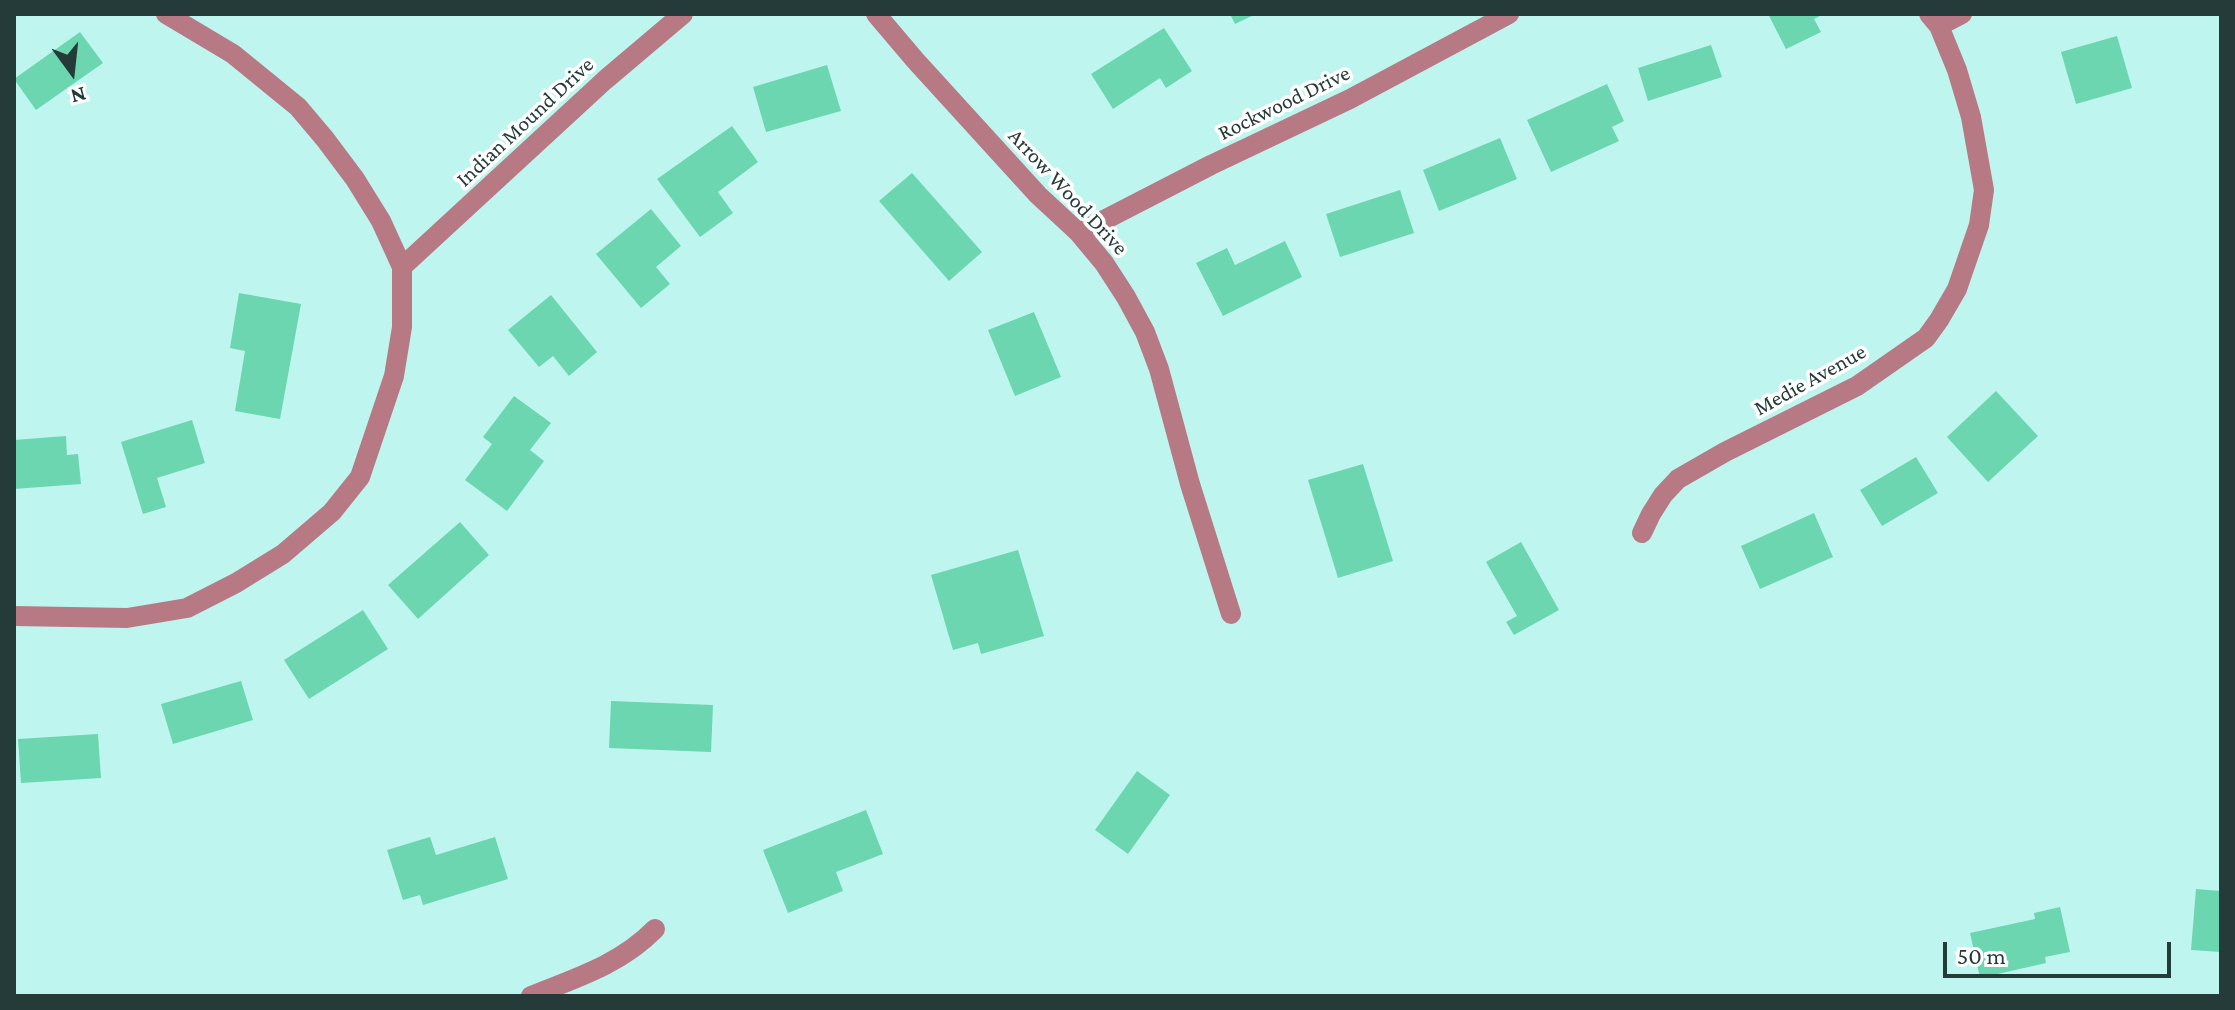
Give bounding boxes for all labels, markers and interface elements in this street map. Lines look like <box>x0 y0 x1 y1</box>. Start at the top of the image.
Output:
north arrow <box>32 32 112 112</box>
street label: Indian Mound Drive <box>451 52 599 192</box>
street label: Rockwood Drive <box>1214 60 1354 146</box>
text: N <box>68 82 89 110</box>
street label: Arrow Wood Drive <box>1003 123 1133 261</box>
street label: Medie Avenue <box>1749 338 1871 422</box>
scale bar <box>1947 926 2175 976</box>
text: 50 m <box>1957 942 2006 969</box>

